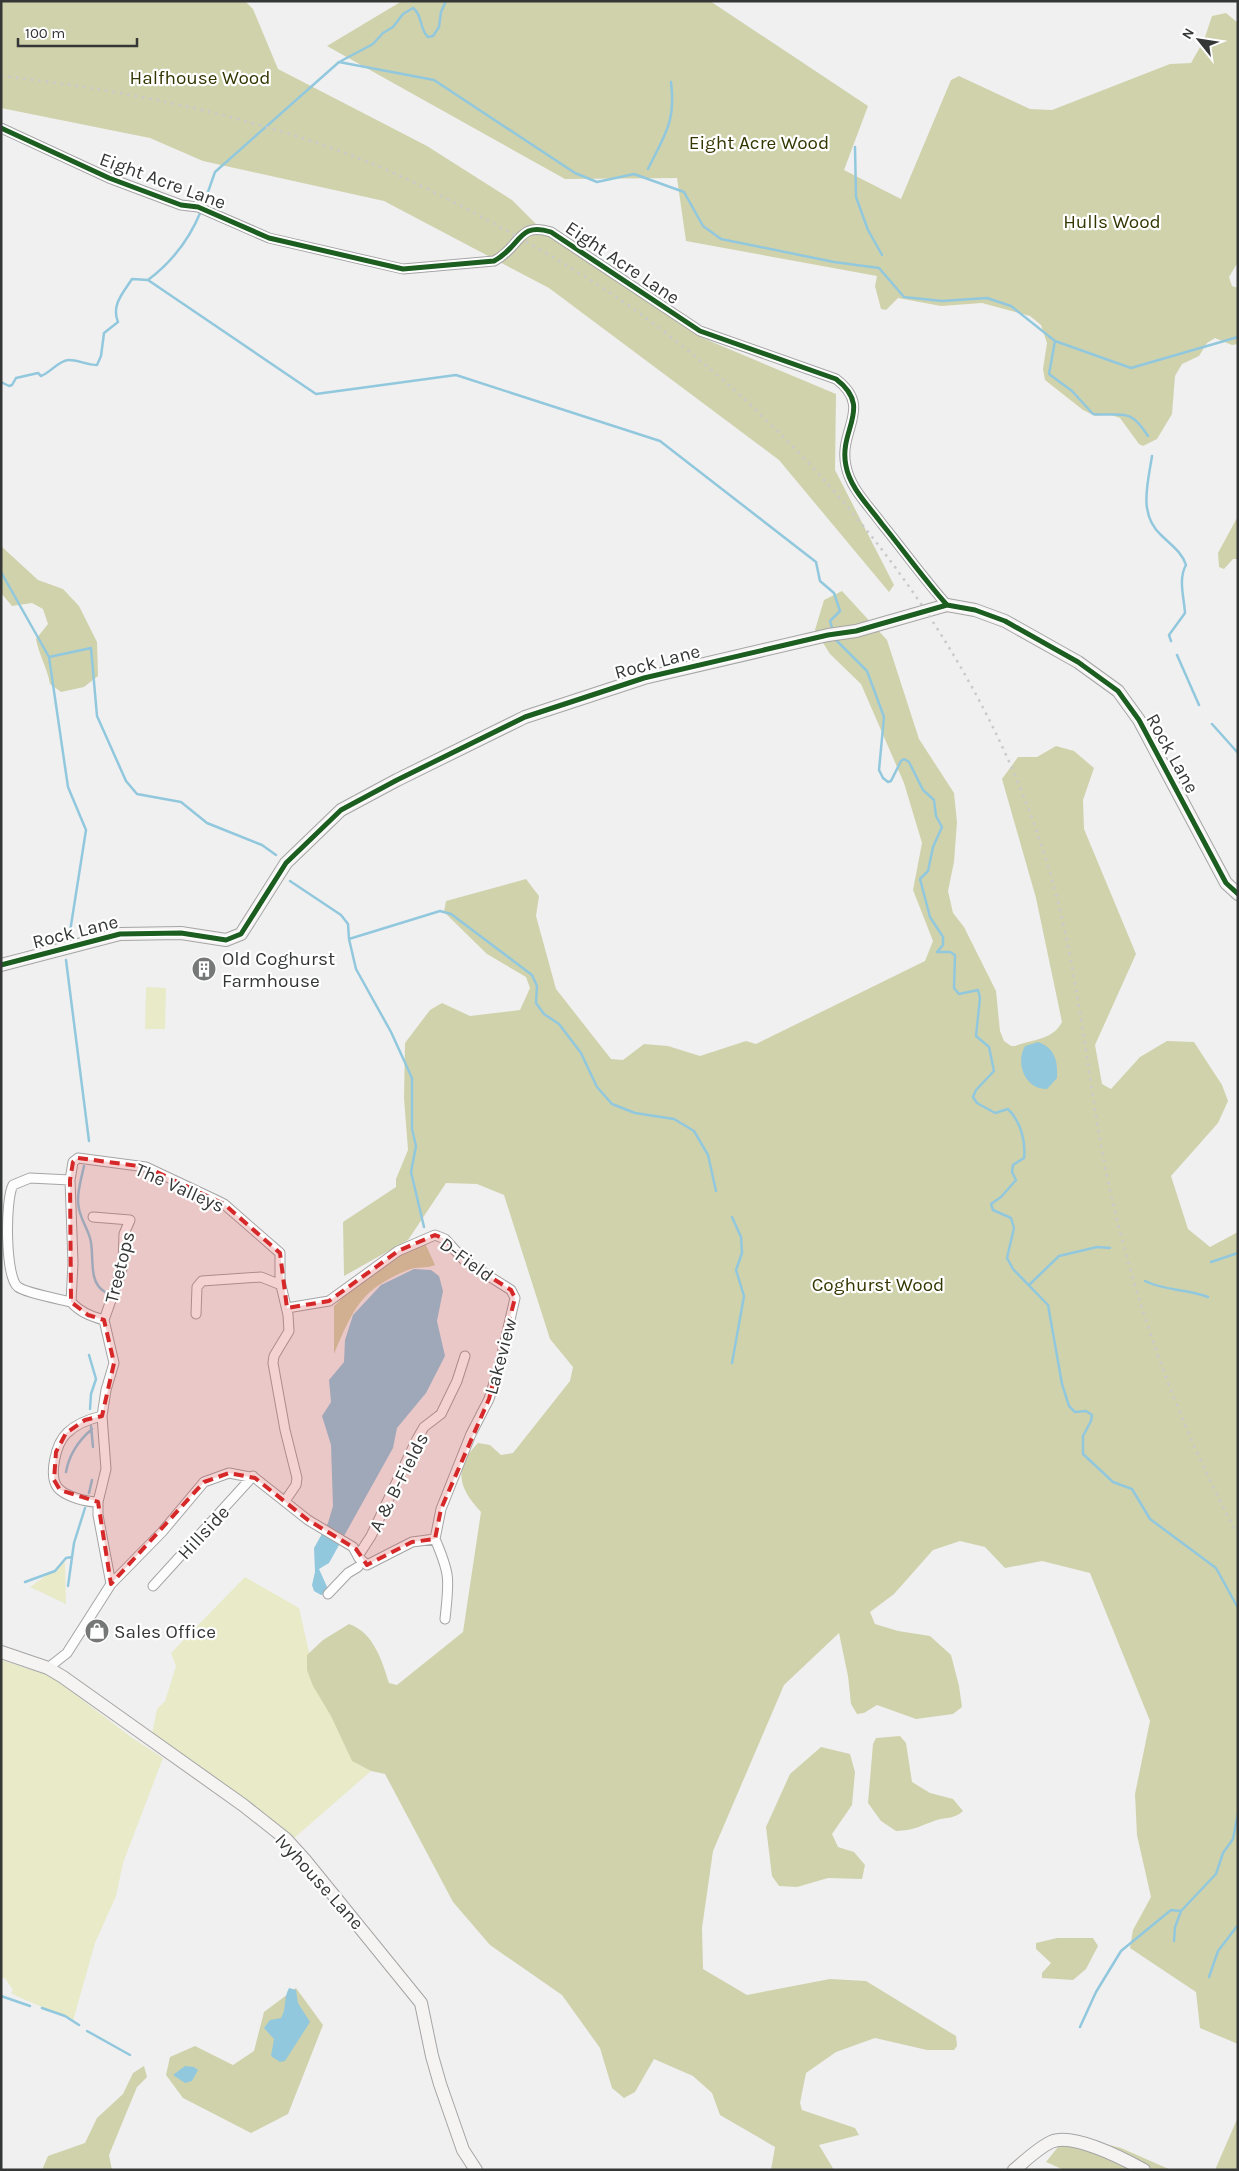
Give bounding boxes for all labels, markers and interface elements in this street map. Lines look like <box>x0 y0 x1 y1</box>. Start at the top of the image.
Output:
scale bar <box>18 15 136 47</box>
north arrow <box>1174 15 1224 65</box>
text: 100 m <box>25 24 65 42</box>
text: N <box>1178 25 1198 42</box>
park label: Halfhouse Wood <box>130 67 271 89</box>
park label: Eight Acre Wood <box>689 132 829 154</box>
street label: Eight Acre Lane <box>97 148 229 214</box>
park label: Hulls Wood <box>1063 211 1161 233</box>
street label: Eight Acre Lane <box>561 217 684 309</box>
street label: Rock Lane <box>612 640 702 684</box>
street label: Rock Lane <box>1141 710 1203 797</box>
street label: Rock Lane <box>30 911 120 953</box>
place label: Old Coghurst Farmhouse <box>222 948 335 992</box>
building icon: Old Coghurst Farmhouse <box>191 956 217 982</box>
street label: The Valleys <box>132 1159 227 1217</box>
street label: Treetops <box>100 1229 139 1305</box>
street label: D-Field <box>435 1233 498 1287</box>
park label: Coghurst Wood <box>812 1274 944 1296</box>
street label: Lakeview <box>480 1315 522 1397</box>
street label: A & B-Fields <box>365 1429 433 1535</box>
street label: Hillside <box>173 1501 234 1564</box>
shop icon: Sales Office <box>84 1618 110 1644</box>
place label: Sales Office <box>114 1621 216 1643</box>
street label: Ivyhouse Lane <box>270 1829 368 1934</box>

